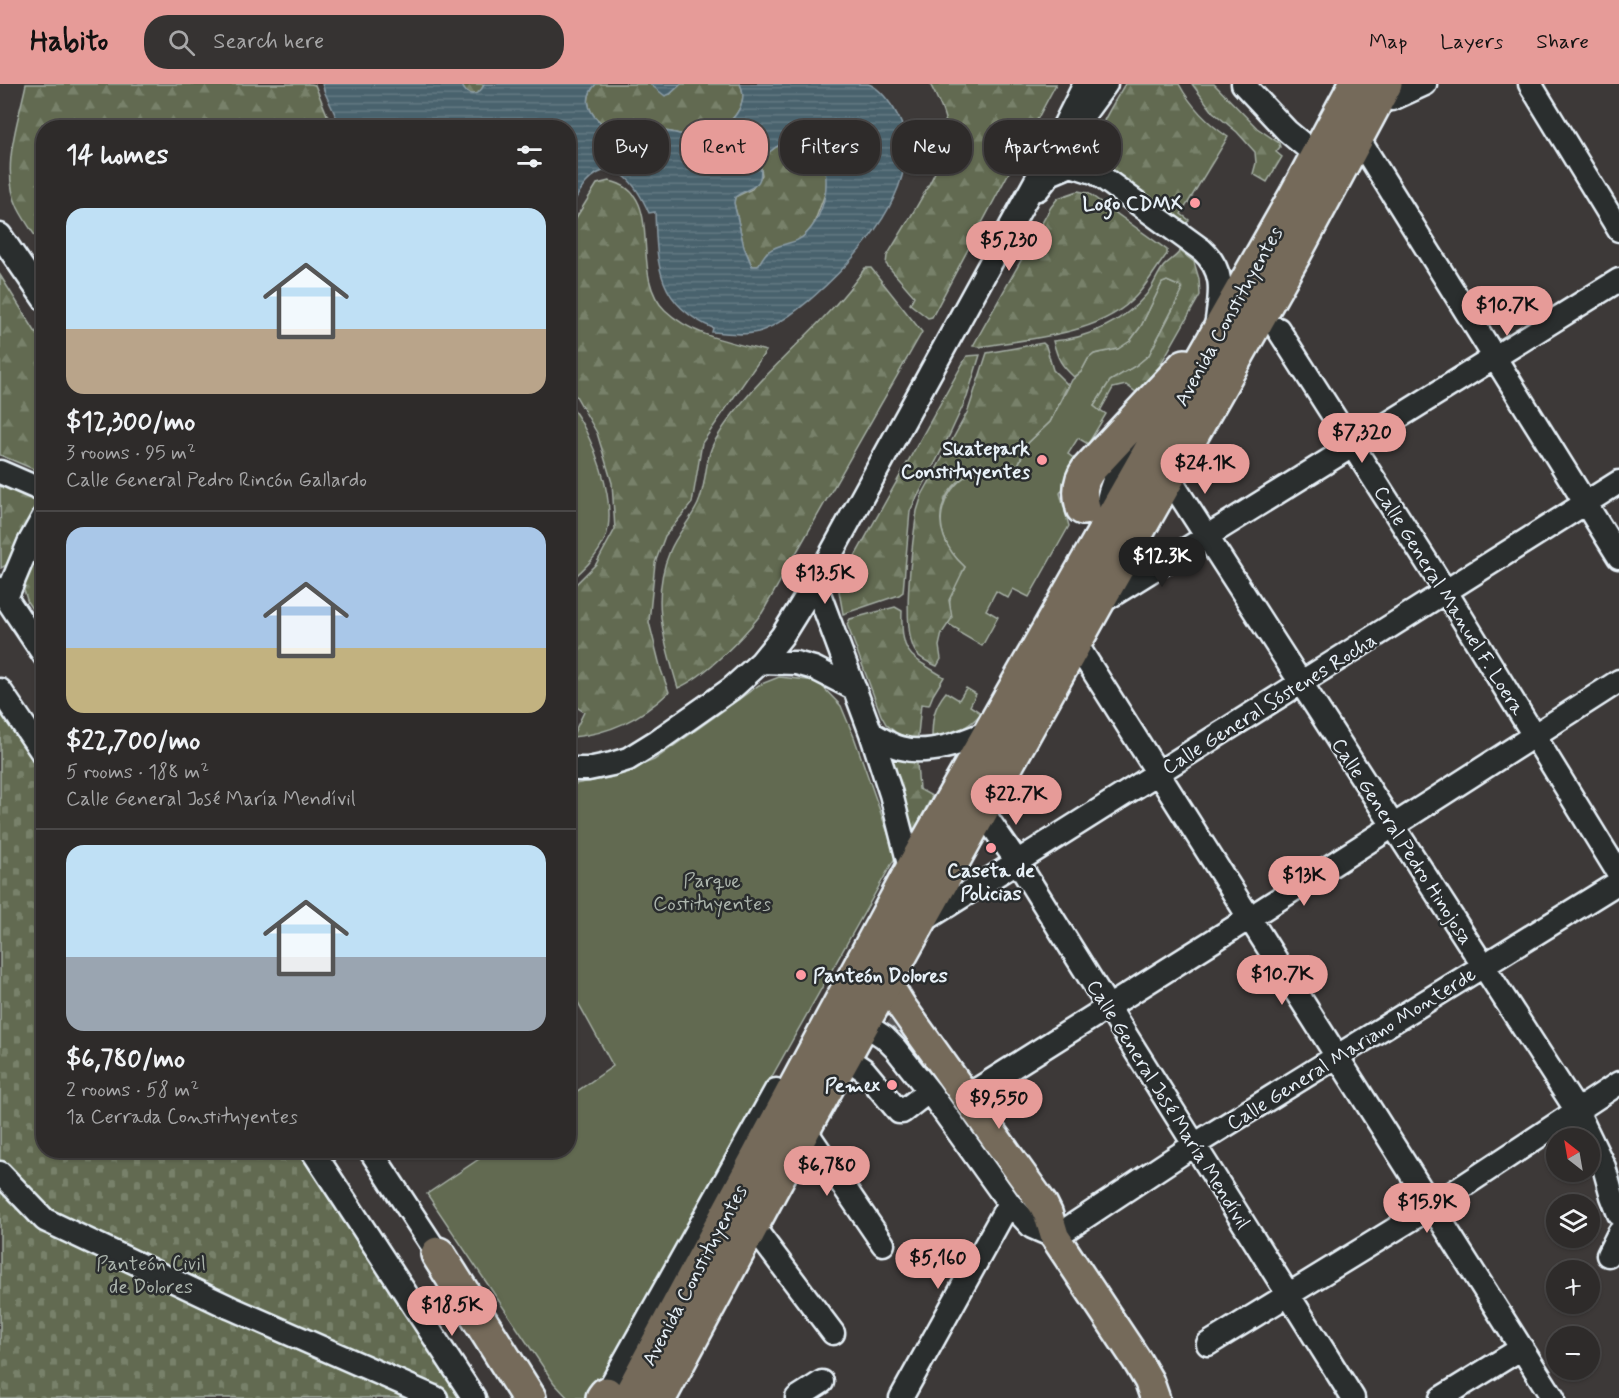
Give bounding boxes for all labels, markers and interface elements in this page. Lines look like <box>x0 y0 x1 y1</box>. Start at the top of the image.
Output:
search box <box>144 15 564 69</box>
text: Habito <box>30 24 108 61</box>
icon: search <box>165 26 198 59</box>
text: Search here <box>213 28 324 56</box>
text: Map <box>1369 28 1407 56</box>
text: Layers <box>1440 28 1503 56</box>
text: Share <box>1536 28 1589 56</box>
chip: Buy <box>594 120 669 174</box>
chip: Rent <box>681 120 768 174</box>
chip: Filters <box>780 120 880 174</box>
chip: New <box>892 120 972 174</box>
chip: Apartment <box>984 120 1121 174</box>
text: 14 homes <box>66 139 168 173</box>
icon: filters <box>513 140 546 173</box>
place label: Logo CDMX <box>1082 191 1183 220</box>
marker: Logo CDMX <box>1188 196 1202 210</box>
pin: $5,230 <box>960 221 1058 272</box>
street label: Avenida Constituyentes <box>1169 222 1290 411</box>
text: $5,230 <box>980 227 1038 254</box>
icon: home <box>252 247 360 355</box>
pin: $10.7K <box>1458 286 1556 337</box>
text: $10.7K <box>1476 292 1538 319</box>
text: $12,300/mo <box>66 406 195 440</box>
pin: $7,320 <box>1313 413 1411 464</box>
text: $7,320 <box>1332 419 1392 446</box>
place label: Skatepark Constituyentes <box>901 436 1030 486</box>
text: 3 rooms · 95 m² <box>66 440 196 467</box>
pin: $24.1K <box>1156 444 1254 495</box>
text: $24.1K <box>1175 450 1235 477</box>
marker: Skatepark Constituyentes <box>1035 453 1049 467</box>
text: Calle General Pedro Rincón Gallardo <box>66 467 367 494</box>
street label: Calle General Manuel F. Loera <box>1367 481 1531 722</box>
pin: $12.3K <box>1113 537 1211 588</box>
text: $12.3K <box>1133 543 1191 570</box>
pin: $13.5K <box>776 554 874 605</box>
text: $13.5K <box>795 560 855 587</box>
icon: home <box>252 566 360 674</box>
street label: Calle General Sóstenes Rocha <box>1157 627 1382 781</box>
text: $22,700/mo <box>66 725 200 759</box>
street label: Calle General Pedro Hinojosa <box>1325 733 1479 951</box>
text: 5 rooms · 188 m² <box>66 759 209 786</box>
pin: $22.7K <box>967 775 1065 826</box>
text: $22.7K <box>985 781 1047 808</box>
text: Calle General José María Mendívil <box>66 786 356 813</box>
marker: Caseta de Policias <box>984 841 998 855</box>
pin: $13K <box>1268 856 1340 907</box>
place label: Caseta de Policias <box>947 858 1035 908</box>
text: $13K <box>1282 862 1326 889</box>
park label: Parque Costituyentes <box>653 868 771 918</box>
icon: home <box>252 884 360 992</box>
pin: $10.7K <box>1233 955 1331 1006</box>
street label: Calle General Mariano Monterde <box>1222 961 1482 1137</box>
text: $10.7K <box>1251 961 1313 988</box>
place label: Panteón Dolores <box>813 963 948 990</box>
marker: Panteón Dolores <box>794 968 808 982</box>
street label: Calle General José María Mendívil <box>1080 975 1256 1235</box>
text: $6,780/mo <box>66 1043 185 1077</box>
place label: Pemex <box>825 1073 881 1100</box>
text: 2 rooms · 58 m² <box>66 1077 199 1104</box>
marker: Pemex <box>885 1078 899 1092</box>
pin: $9,550 <box>950 1079 1048 1130</box>
text: $9,550 <box>970 1085 1028 1112</box>
text: 1a Cerrada Constituyentes <box>66 1104 298 1131</box>
north arrow <box>1546 1128 1600 1182</box>
map controls <box>1546 1128 1600 1380</box>
pin: $6,780 <box>778 1146 876 1197</box>
text: $6,780 <box>798 1152 856 1179</box>
street label: Avenida Constituyentes <box>636 1180 755 1371</box>
pin: $15.9K <box>1378 1183 1476 1234</box>
text: $15.9K <box>1397 1189 1457 1216</box>
button: layers <box>1546 1194 1600 1248</box>
pin: $5,160 <box>889 1239 987 1290</box>
text: $5,160 <box>909 1245 967 1272</box>
park label: Panteón Civil de Dolores <box>96 1251 206 1301</box>
button: + <box>1546 1260 1600 1314</box>
pin: $18.5K <box>403 1286 501 1337</box>
text: $18.5K <box>421 1292 483 1319</box>
button: − <box>1546 1326 1600 1380</box>

